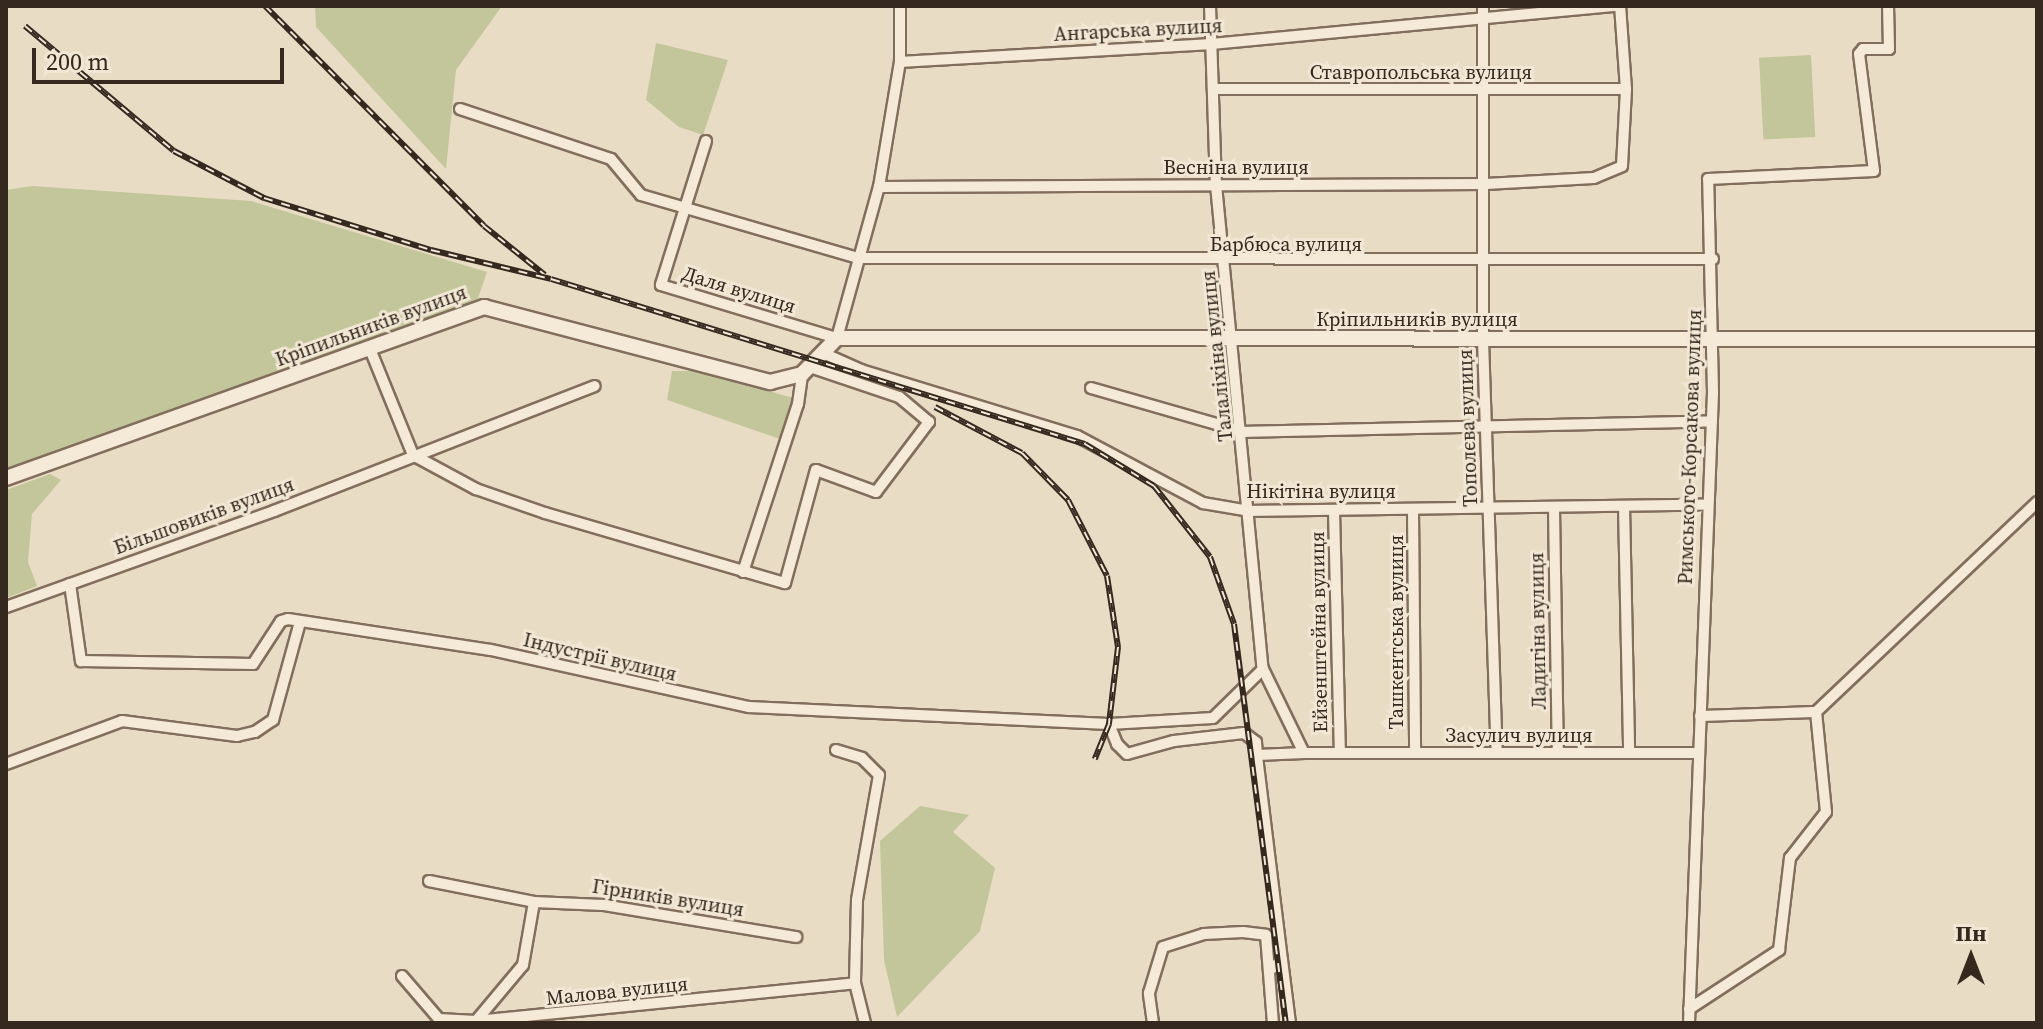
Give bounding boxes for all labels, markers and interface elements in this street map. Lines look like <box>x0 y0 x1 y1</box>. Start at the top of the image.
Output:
street label: Ангарська вулиця <box>1053 14 1223 46</box>
scale bar <box>36 32 288 82</box>
text: 200 m <box>46 45 109 78</box>
street label: Ставропольська вулиця <box>1310 60 1532 84</box>
street label: Весніна вулиця <box>1163 155 1309 179</box>
street label: Барбюса вулиця <box>1210 232 1362 256</box>
street label: Даля вулиця <box>679 261 799 319</box>
street label: Талаліхіна вулиця <box>1196 269 1238 443</box>
street label: Кріпильників вулиця <box>272 280 470 372</box>
street label: Кріпильників вулиця <box>1316 307 1518 331</box>
street label: Римського-Корсакова вулиця <box>1673 309 1707 585</box>
street label: Тополєва вулиця <box>1453 349 1483 507</box>
street label: Більшовиків вулиця <box>111 472 297 560</box>
street label: Нікітіна вулиця <box>1246 479 1396 503</box>
street label: Ейзенштейна вулиця <box>1305 531 1333 733</box>
street label: Ташкентська вулиця <box>1384 535 1408 729</box>
street label: Ладигіна вулиця <box>1525 552 1551 710</box>
street label: Індустрії вулиця <box>521 628 679 686</box>
street label: Засулич вулиця <box>1445 723 1593 747</box>
street label: Гірників вулиця <box>590 874 746 922</box>
north arrow <box>1931 917 2011 997</box>
text: Пн <box>1956 918 1986 948</box>
street label: Малова вулиця <box>545 972 689 1010</box>

